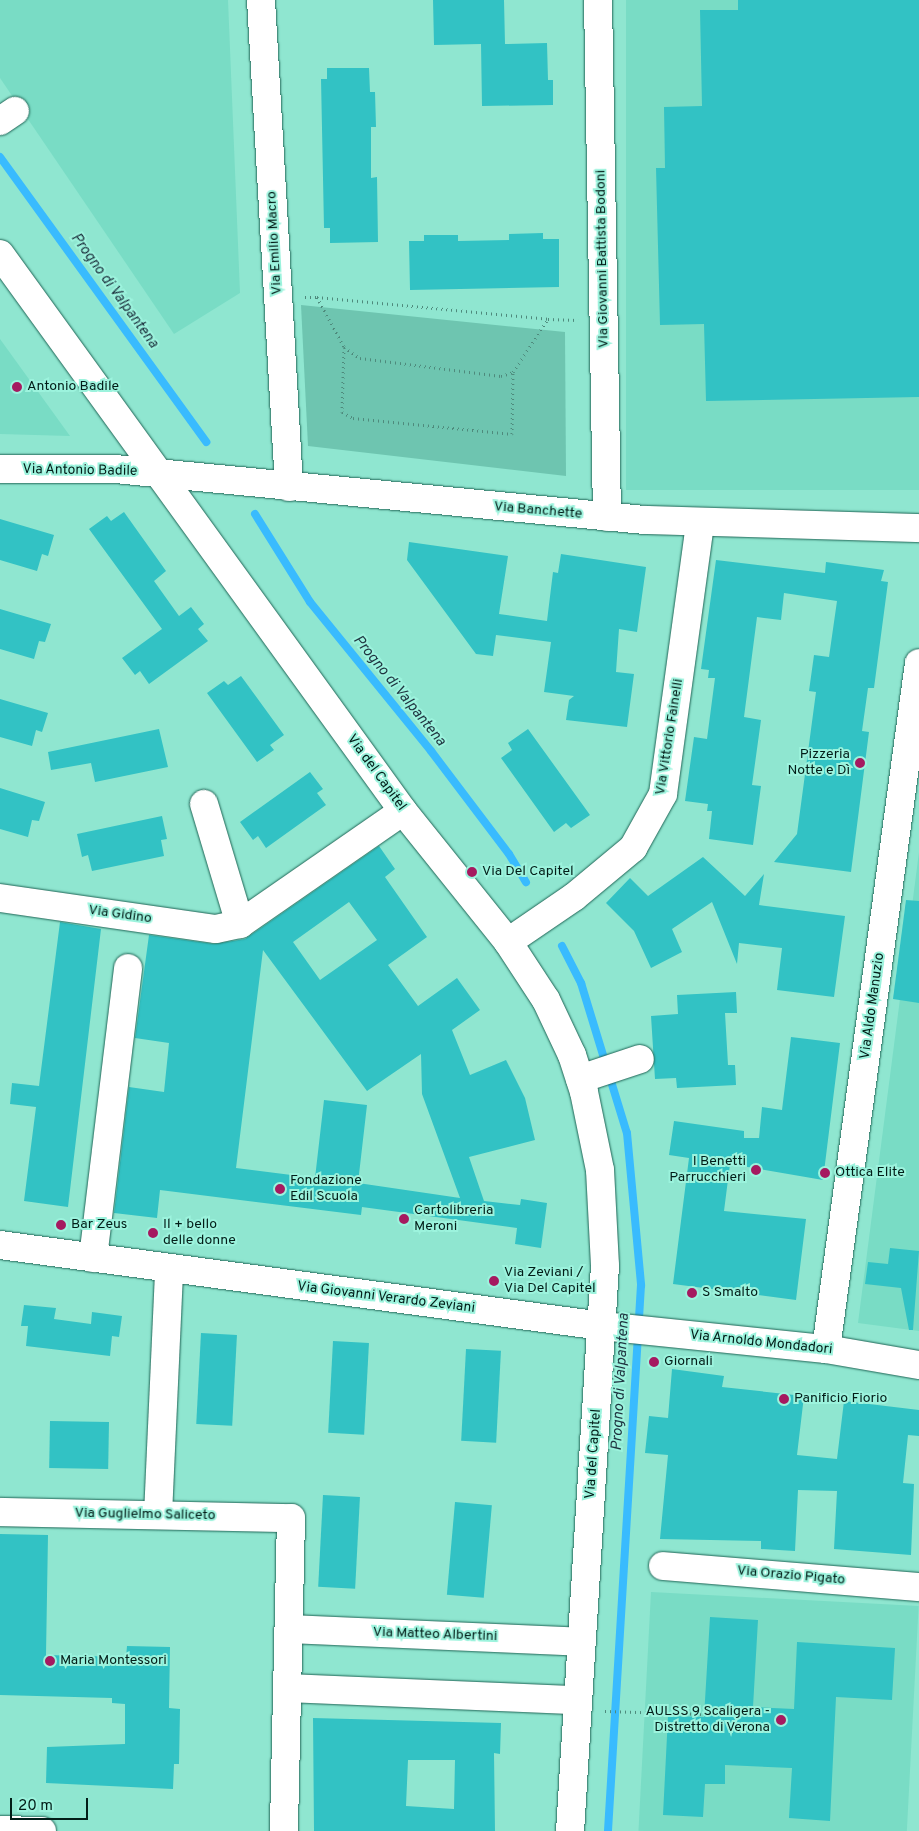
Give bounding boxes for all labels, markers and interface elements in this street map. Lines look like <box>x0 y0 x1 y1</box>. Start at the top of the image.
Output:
street label: Via Giovanni Battista Bodoni <box>593 170 613 348</box>
street label: Via Emilio Macro <box>264 191 286 295</box>
water label: Progno di Valpantena <box>66 230 162 352</box>
place label: Antonio Badile <box>27 379 119 395</box>
marker: Antonio Badile <box>11 381 23 393</box>
street label: Via Antonio Badile <box>22 462 138 480</box>
street label: Via Banchette <box>493 499 583 523</box>
water label: Progno di Valpantena <box>349 632 449 750</box>
street label: Via Vittorio Fainelli <box>652 677 688 797</box>
street label: Via del Capitel <box>343 732 409 814</box>
place label: Pizzeria Notte e Dì <box>787 747 850 780</box>
marker: Pizzeria Notte e Dì <box>854 757 866 769</box>
place label: Via Del Capitel <box>482 864 574 880</box>
marker: Via Del Capitel <box>466 866 478 878</box>
street label: Via Gidino <box>87 902 153 928</box>
street label: Via Aldo Manuzio <box>857 951 889 1061</box>
place label: I Benetti Parrucchieri <box>669 1154 746 1186</box>
marker: I Benetti Parrucchieri <box>750 1164 762 1176</box>
place label: Ottica Elite <box>835 1165 905 1181</box>
marker: Ottica Elite <box>819 1167 831 1179</box>
place label: Fondazione Edil Scuola <box>290 1173 362 1206</box>
marker: Fondazione Edil Scuola <box>274 1183 286 1195</box>
place label: Cartolibreria Meroni <box>414 1203 493 1236</box>
marker: Cartolibreria Meroni <box>398 1213 410 1225</box>
place label: Bar Zeus <box>71 1217 127 1233</box>
place label: Il + bello delle donne <box>163 1217 236 1250</box>
marker: Bar Zeus <box>55 1219 67 1231</box>
marker: Il + bello delle donne <box>147 1227 159 1239</box>
place label: Via Zeviani / Via Del Capitel <box>504 1265 596 1298</box>
marker: Via Zeviani / Via Del Capitel <box>488 1275 500 1287</box>
street label: Via Giovanni Verardo Zeviani <box>296 1279 476 1317</box>
place label: S Smalto <box>702 1285 758 1301</box>
marker: S Smalto <box>686 1287 698 1299</box>
water label: Progno di Valpantena <box>608 1313 634 1451</box>
street label: Via Arnoldo Mondadori <box>689 1327 833 1359</box>
place label: Giornali <box>664 1354 713 1370</box>
marker: Giornali <box>648 1356 660 1368</box>
place label: Panificio Fiorio <box>794 1391 887 1407</box>
marker: Panificio Fiorio <box>778 1393 790 1405</box>
street label: Via del Capitel <box>582 1408 606 1500</box>
street label: Via Guglielmo Saliceto <box>75 1505 215 1525</box>
street label: Via Orazio Pigato <box>736 1563 846 1589</box>
street label: Via Matteo Albertini <box>372 1624 498 1646</box>
place label: Maria Montessori <box>60 1653 167 1669</box>
marker: Maria Montessori <box>44 1655 56 1667</box>
place label: AULSS 9 Scaligera - Distretto di Verona <box>646 1704 770 1736</box>
marker: AULSS 9 Scaligera - Distretto di Verona <box>774 1713 788 1727</box>
scale bar <box>12 1788 90 1820</box>
text: 20 m <box>18 1797 53 1816</box>

